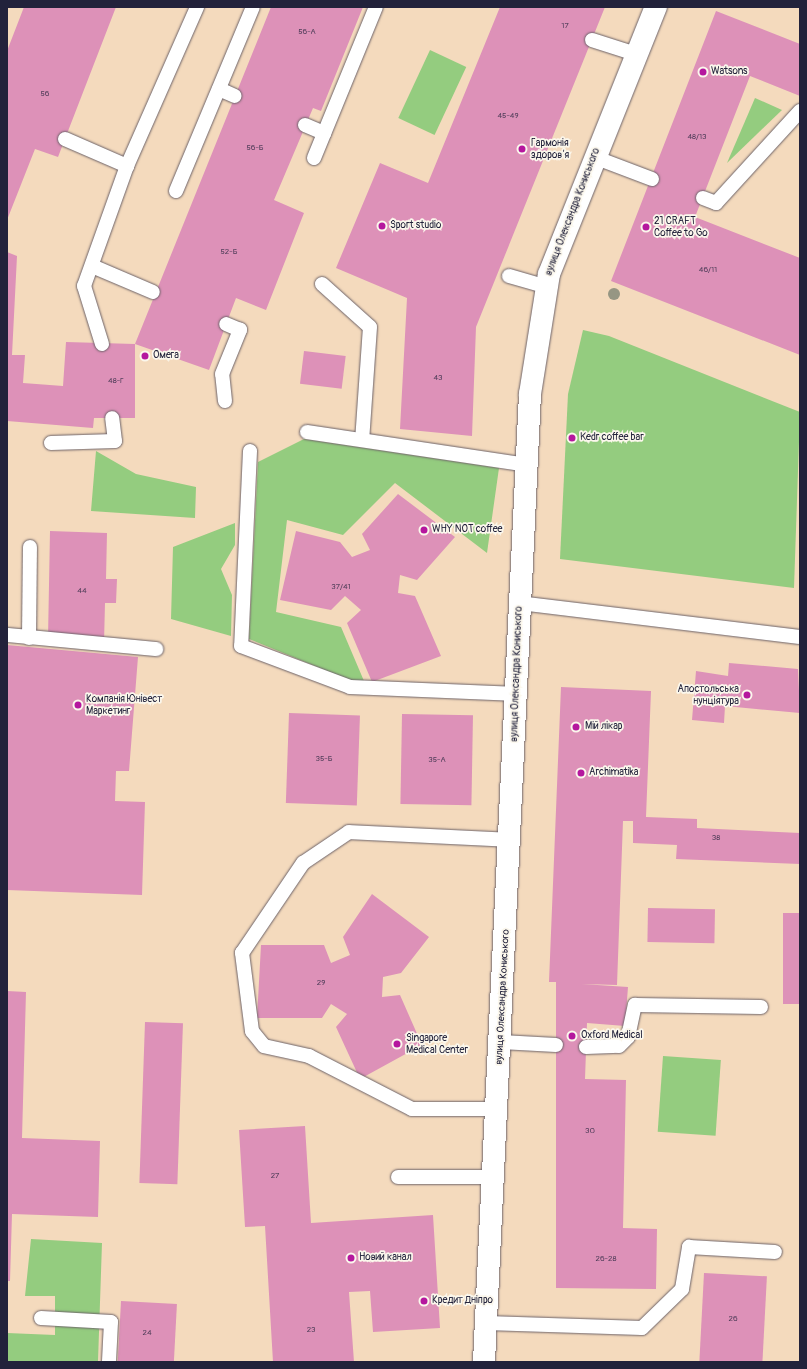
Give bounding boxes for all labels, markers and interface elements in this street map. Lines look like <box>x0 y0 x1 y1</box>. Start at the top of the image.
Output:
house number: 17 <box>561 21 569 31</box>
house number: 56-А <box>298 27 316 37</box>
place label: Watsons <box>711 66 748 78</box>
marker: Watsons <box>698 67 708 77</box>
house number: 56 <box>41 89 49 99</box>
house number: 45-49 <box>497 111 519 121</box>
house number: 48/13 <box>687 132 707 142</box>
place label: Гармонія здоровʼя <box>531 137 569 160</box>
house number: 56-Б <box>246 143 264 153</box>
marker: Гармонія здоровʼя <box>516 143 528 155</box>
street label: вулиця Олександра Кониського <box>543 147 603 277</box>
place label: 21 CRAFT Coffee to Go <box>654 215 708 238</box>
place label: Sport studio <box>390 220 441 232</box>
marker: Sport studio <box>377 221 387 231</box>
marker: 21 CRAFT Coffee to Go <box>641 222 651 232</box>
house number: 52-Б <box>220 247 238 257</box>
house number: 46/11 <box>699 265 717 275</box>
place label: Омега <box>153 350 179 362</box>
marker: Омега <box>140 351 150 361</box>
house number: 43 <box>433 373 443 383</box>
house number: 48-Г <box>108 376 124 386</box>
place label: Kedr coffee bar <box>580 432 644 444</box>
marker: Kedr coffee bar <box>567 433 577 443</box>
place label: WHY NOT coffee <box>432 524 503 536</box>
marker: WHY NOT coffee <box>419 525 429 535</box>
house number: 37/41 <box>331 582 351 592</box>
house number: 44 <box>77 586 87 596</box>
street label: вулиця Олександра Кониського <box>509 606 525 742</box>
place label: Апостольська нунціятура <box>677 683 739 706</box>
marker: Апостольська нунціятура <box>742 690 752 700</box>
place label: Компанія Юнівест Маркетинг <box>86 693 162 716</box>
marker: Компанія Юнівест Маркетинг <box>73 700 83 710</box>
marker: Мій лікар <box>570 721 582 733</box>
place label: Мій лікар <box>585 721 623 733</box>
house number: 35-Б <box>315 754 333 764</box>
house number: 35-А <box>428 755 446 765</box>
place label: Archimatika <box>589 767 638 779</box>
marker: Archimatika <box>576 768 586 778</box>
house number: 38 <box>712 833 720 843</box>
street label: вулиця Олександра Кониського <box>493 929 513 1065</box>
house number: 29 <box>317 978 325 988</box>
marker: Oxford Medical <box>566 1030 578 1042</box>
place label: Oxford Medical <box>581 1030 643 1042</box>
place label: Singapore Medical Center <box>406 1032 468 1056</box>
marker: Singapore Medical Center <box>391 1038 403 1050</box>
house number: 30 <box>585 1126 595 1136</box>
house number: 27 <box>271 1171 279 1181</box>
place label: Новий канал <box>359 1252 412 1264</box>
marker: Новий канал <box>346 1253 356 1263</box>
house number: 26-28 <box>595 1254 617 1264</box>
place label: Кредит Дніпро <box>432 1295 493 1307</box>
marker: Кредит Дніпро <box>419 1296 429 1306</box>
house number: 26 <box>728 1314 738 1324</box>
house number: 23 <box>307 1325 315 1335</box>
house number: 24 <box>142 1328 152 1338</box>

